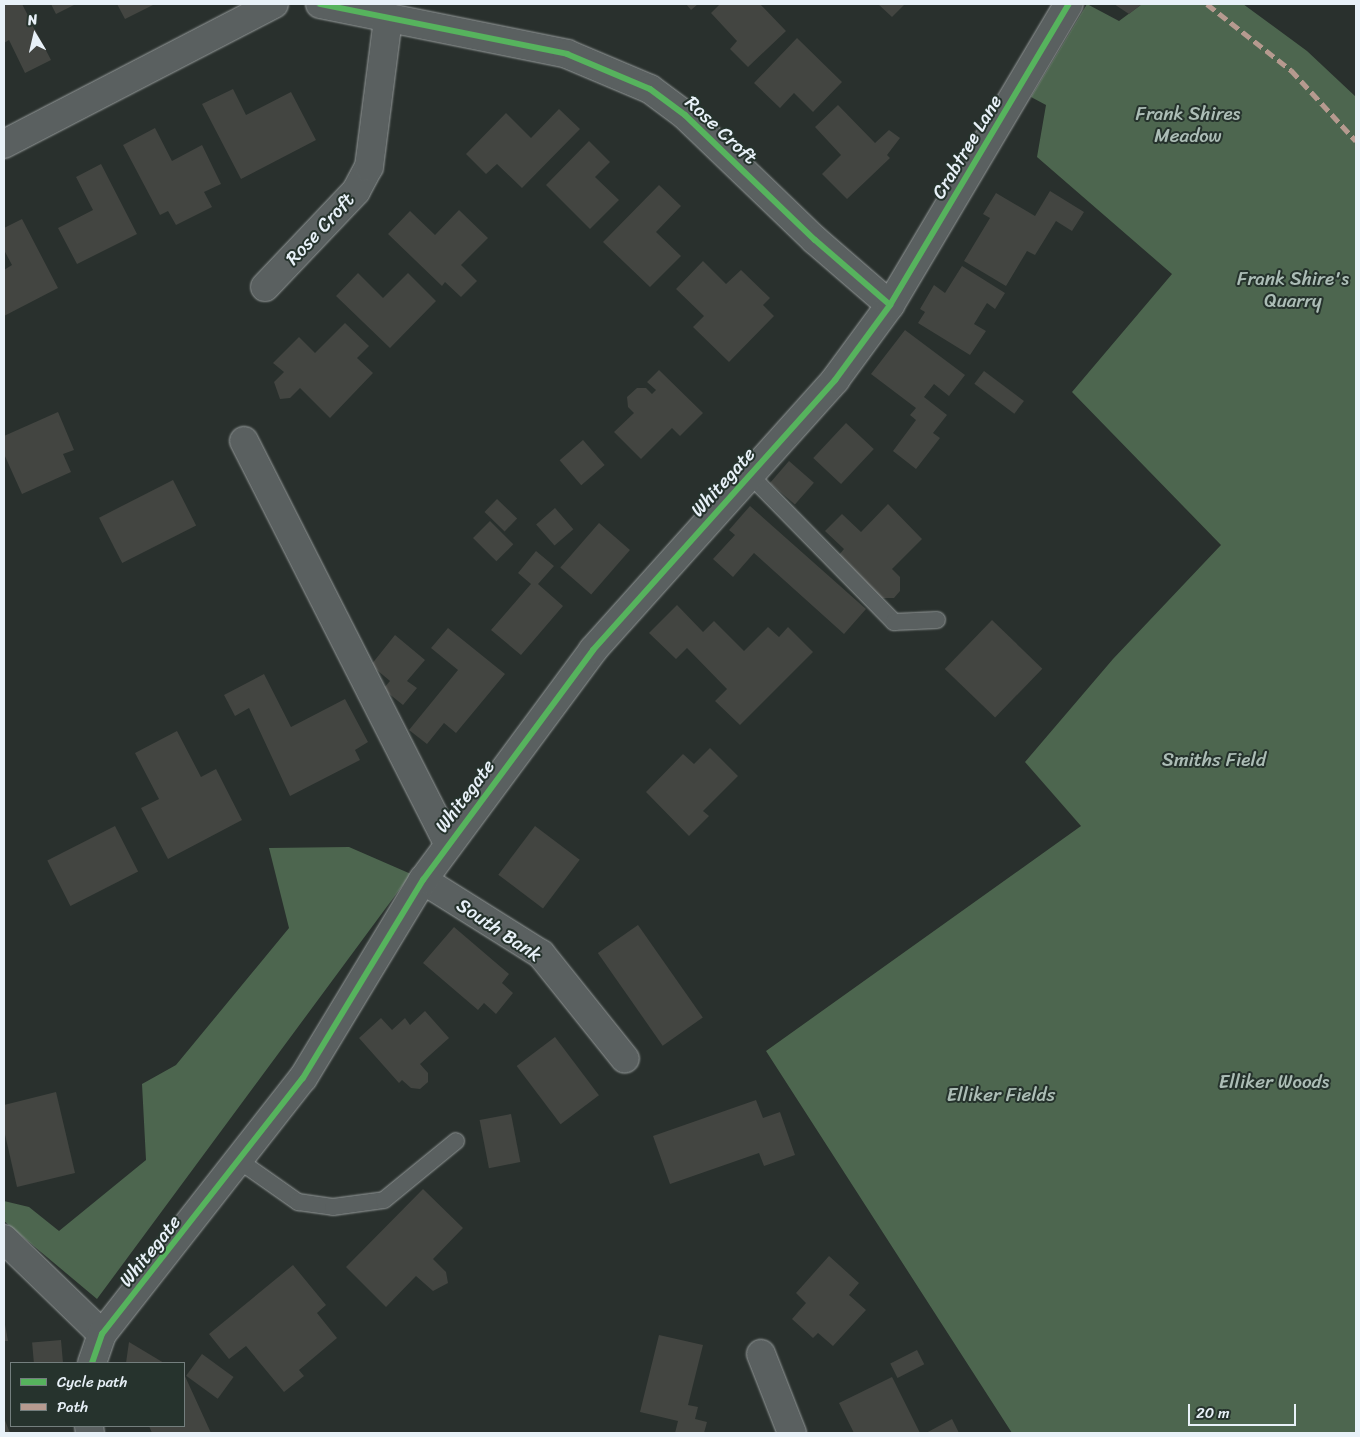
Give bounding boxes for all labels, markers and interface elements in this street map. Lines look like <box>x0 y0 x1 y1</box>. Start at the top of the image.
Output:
text: N <box>26 7 39 33</box>
north arrow <box>10 10 60 60</box>
street label: Rose Croft <box>680 91 762 169</box>
street label: Crabtree Lane <box>927 91 1007 203</box>
park label: Frank Shires Meadow <box>1135 103 1241 147</box>
street label: Rose Croft <box>281 188 359 270</box>
park label: Frank Shire's Quarry <box>1237 268 1349 312</box>
street label: Whitegate <box>686 443 760 521</box>
park label: Smiths Field <box>1162 749 1266 771</box>
street label: Whitegate <box>430 755 500 837</box>
street label: South Bank <box>452 893 546 967</box>
park label: Elliker Woods <box>1218 1071 1330 1093</box>
park label: Elliker Fields <box>947 1084 1055 1106</box>
street label: Whitegate <box>114 1211 186 1291</box>
legend <box>10 1362 185 1427</box>
text: Cycle path <box>57 1369 127 1395</box>
text: Path <box>57 1394 88 1420</box>
scale bar <box>1190 1394 1298 1426</box>
text: 20 m <box>1196 1400 1230 1426</box>

